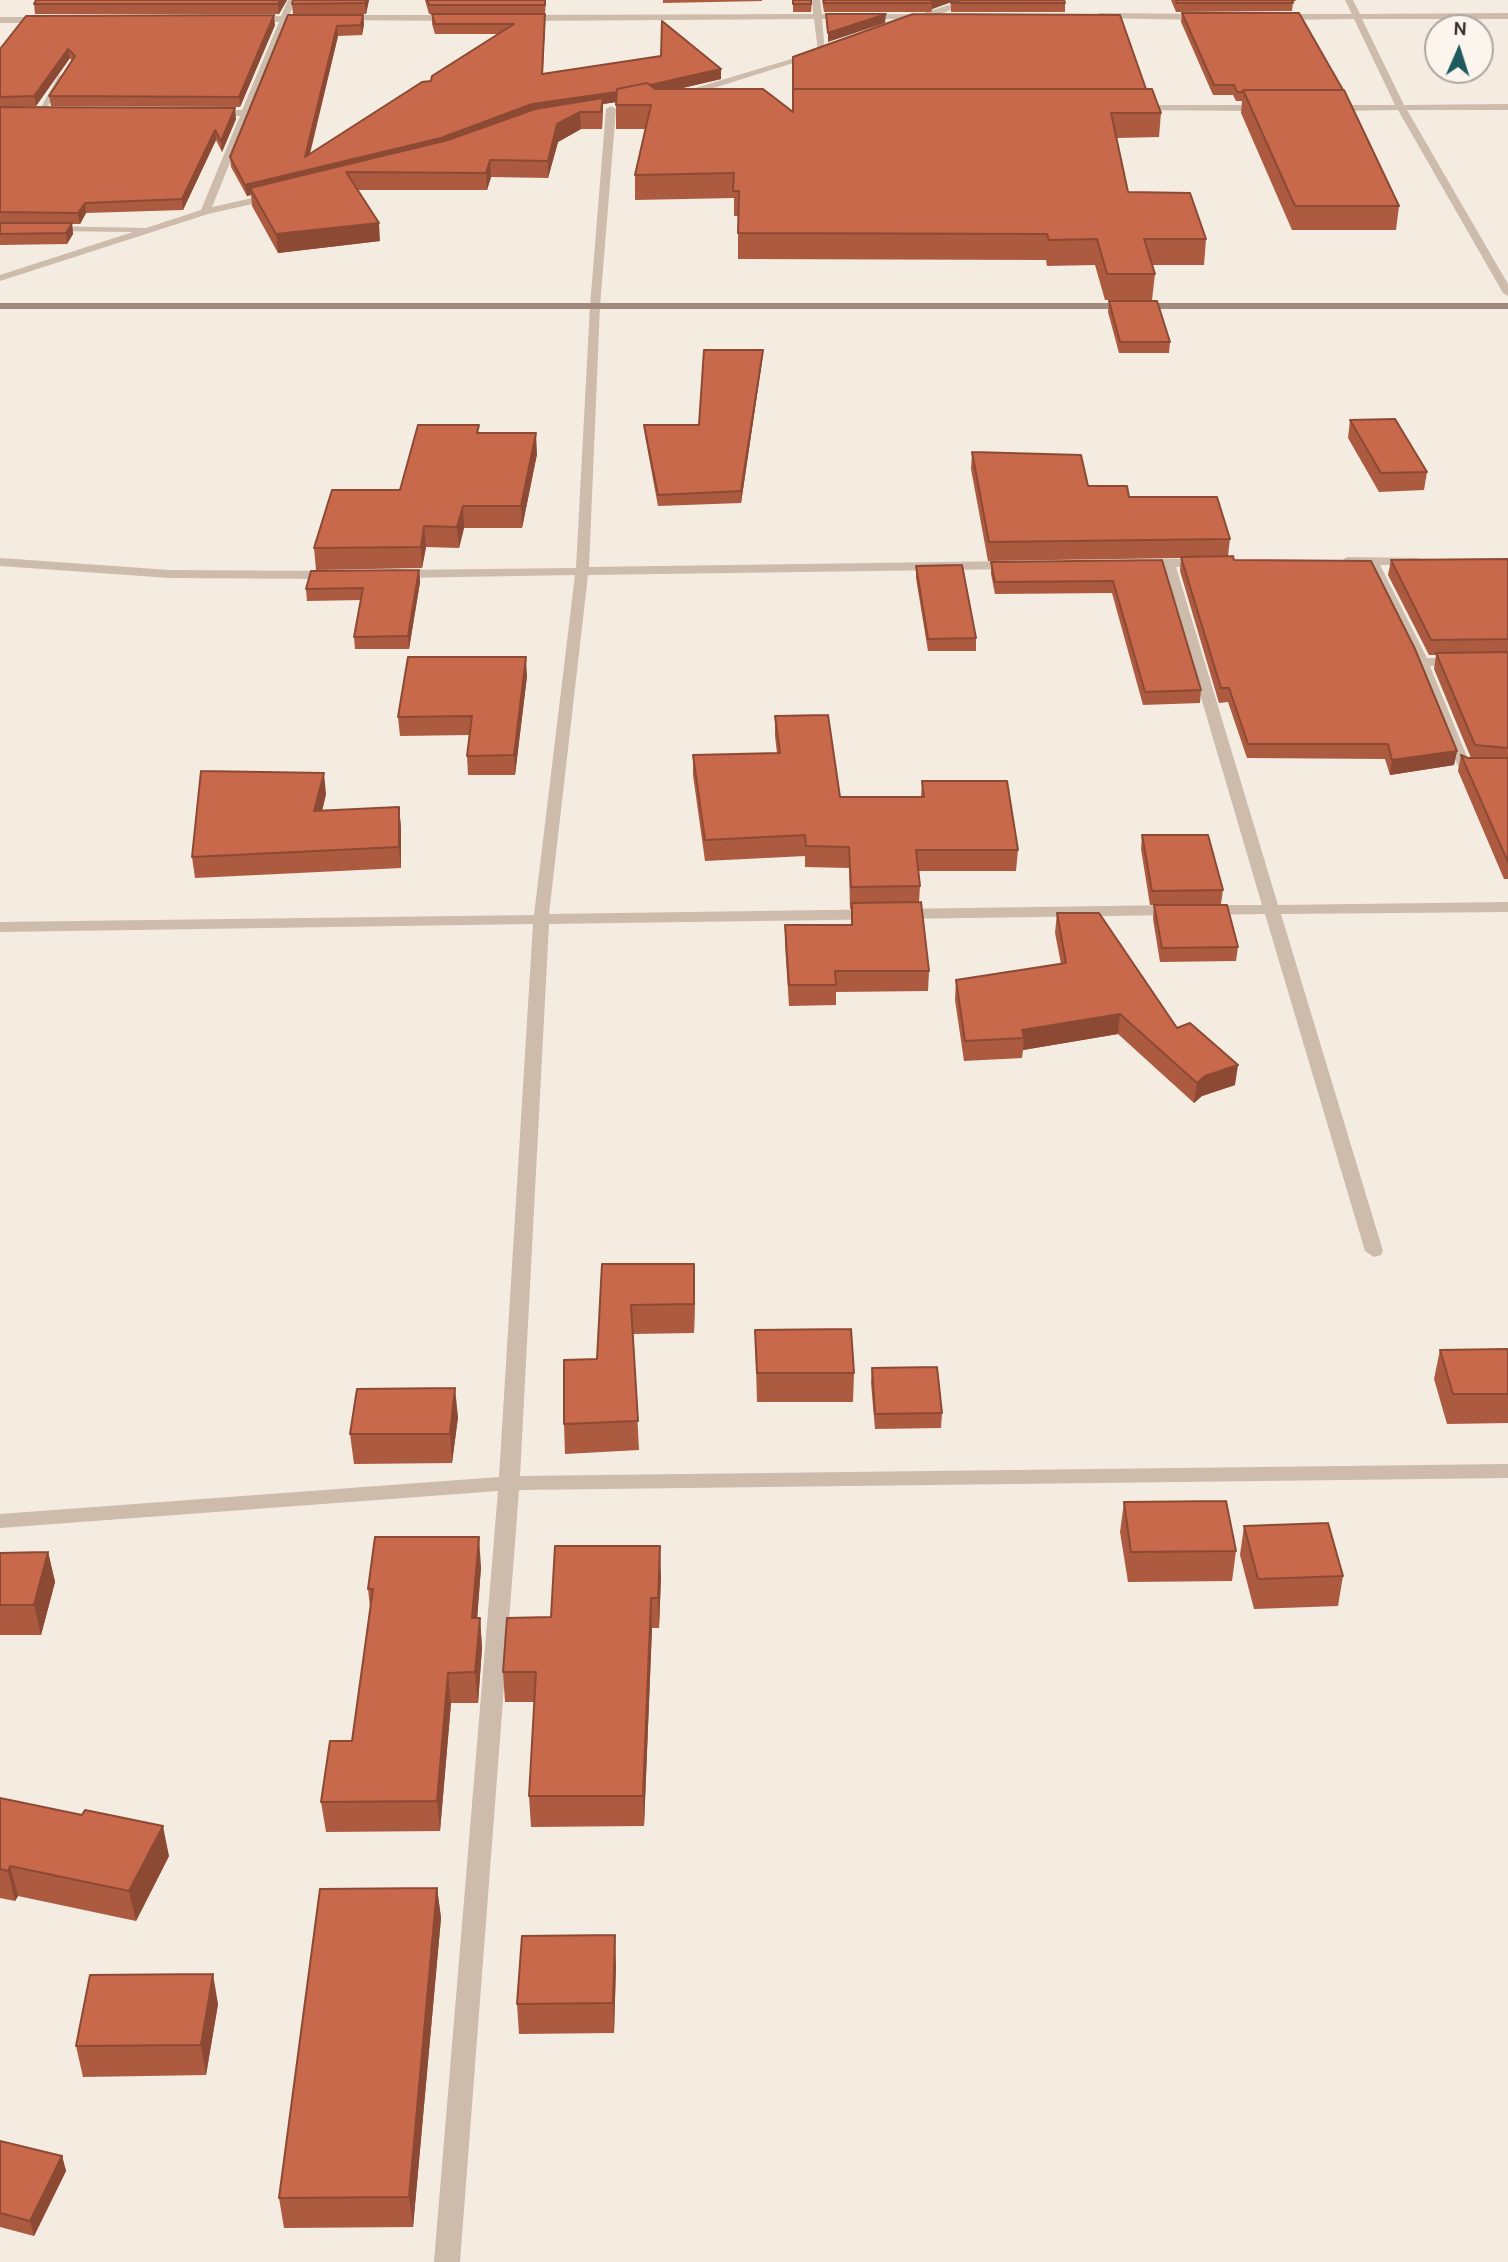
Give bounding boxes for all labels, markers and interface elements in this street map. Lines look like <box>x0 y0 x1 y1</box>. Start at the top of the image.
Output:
north arrow <box>1424 14 1494 84</box>
text: N <box>1453 18 1467 42</box>

